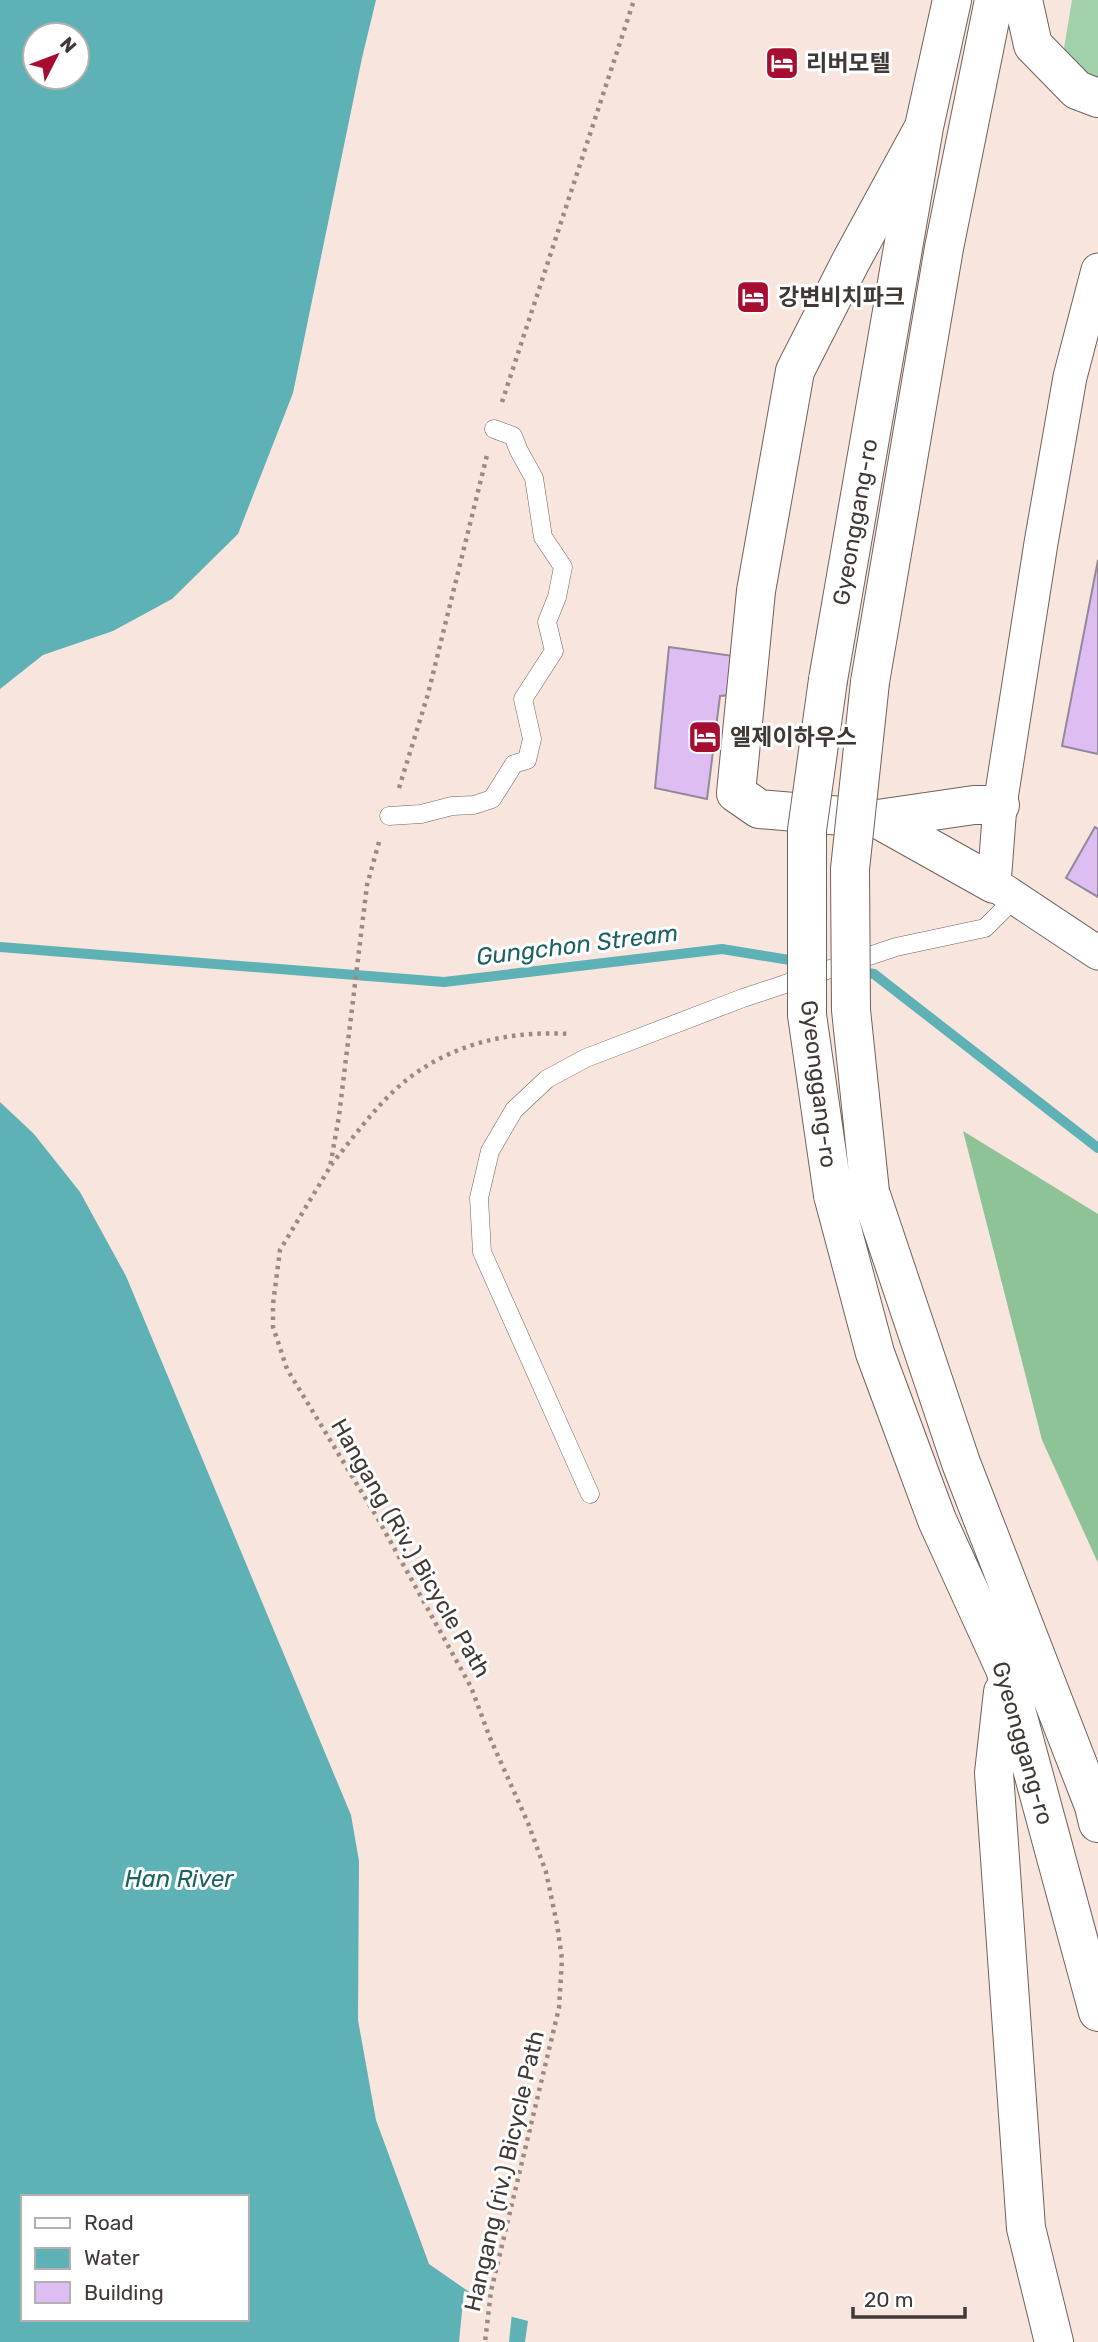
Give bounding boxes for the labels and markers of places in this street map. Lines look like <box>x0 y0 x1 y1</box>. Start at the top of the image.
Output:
hotel icon: 리버모텔 <box>763 44 801 82</box>
place label: 리버모텔 <box>806 49 891 77</box>
hotel icon: 강변비치파크 <box>734 278 772 316</box>
place label: 강변비치파크 <box>778 283 905 311</box>
hotel icon: 엘제이하우스 <box>686 718 724 756</box>
place label: 엘제이하우스 <box>730 723 857 751</box>

